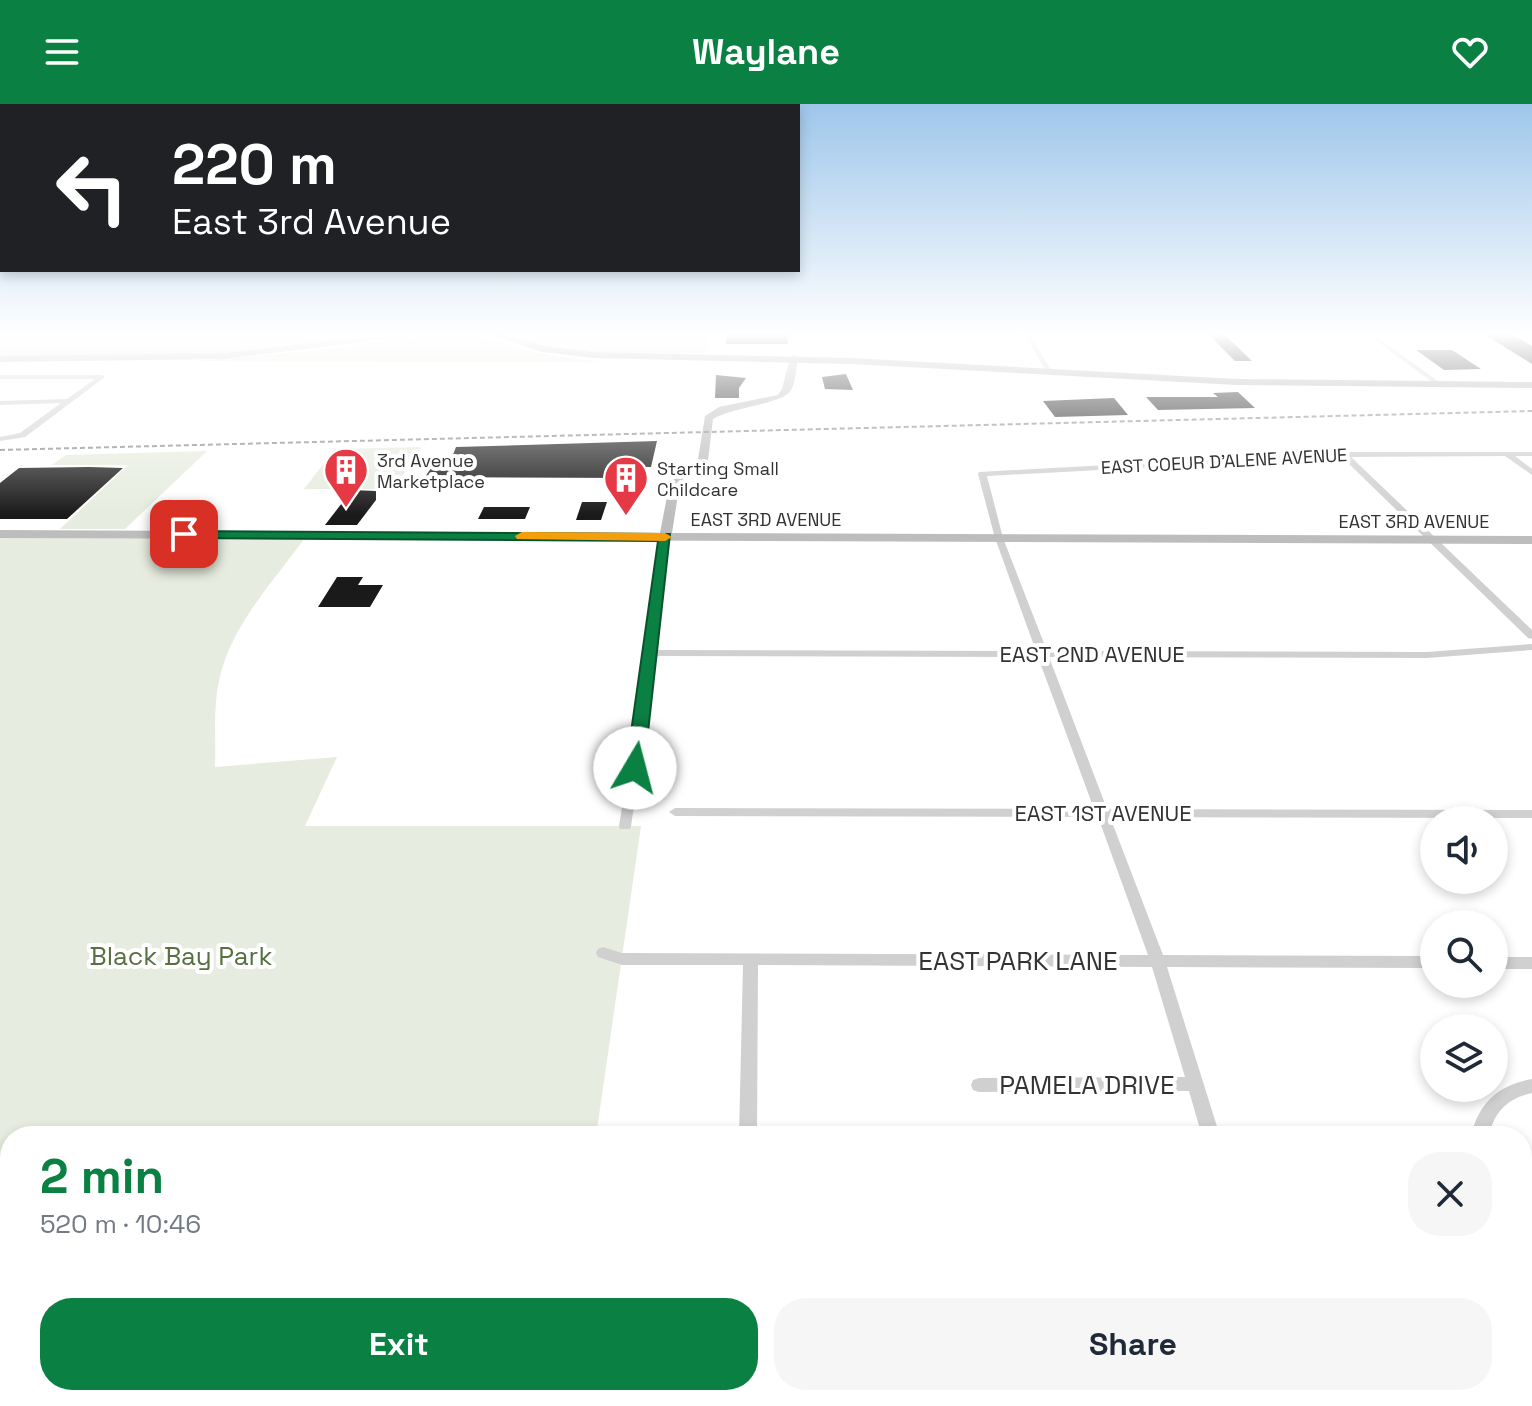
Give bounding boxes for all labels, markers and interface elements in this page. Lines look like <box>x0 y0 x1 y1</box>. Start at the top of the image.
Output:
text: Waylane <box>692 29 840 75</box>
icon: menu <box>40 30 84 74</box>
icon: heart <box>1448 30 1492 74</box>
text: 220 m <box>172 129 337 200</box>
icon: left <box>40 136 144 240</box>
text: East 3rd Avenue <box>172 199 451 245</box>
street label: EAST COEUR D'ALENE AVENUE <box>1100 443 1348 479</box>
building icon: 3rd Avenue Marketplace <box>322 446 370 509</box>
place label: 3rd Avenue Marketplace <box>377 449 485 493</box>
building icon: Starting Small Childcare <box>602 454 650 517</box>
place label: Starting Small Childcare <box>657 457 779 501</box>
pin <box>150 500 218 568</box>
street label: EAST 3RD AVENUE <box>691 508 841 531</box>
street label: EAST 3RD AVENUE <box>1339 510 1489 533</box>
icon: arrive <box>162 512 206 556</box>
street label: EAST 2ND AVENUE <box>999 640 1185 668</box>
position arrow <box>593 726 677 810</box>
street label: EAST 1ST AVENUE <box>1014 799 1192 827</box>
map controls <box>1420 806 1508 1102</box>
button: sound <box>1420 806 1508 894</box>
button: search <box>1420 910 1508 998</box>
park label: Black Bay Park <box>90 939 272 973</box>
street label: EAST PARK LANE <box>918 944 1118 978</box>
button: layers <box>1420 1014 1508 1102</box>
street label: PAMELA DRIVE <box>999 1068 1175 1102</box>
text: 2 min <box>40 1146 164 1207</box>
button: close <box>1408 1152 1492 1236</box>
text: 520 m · 10:46 <box>40 1207 201 1241</box>
button: Exit <box>40 1298 758 1390</box>
button: Share <box>774 1298 1492 1390</box>

